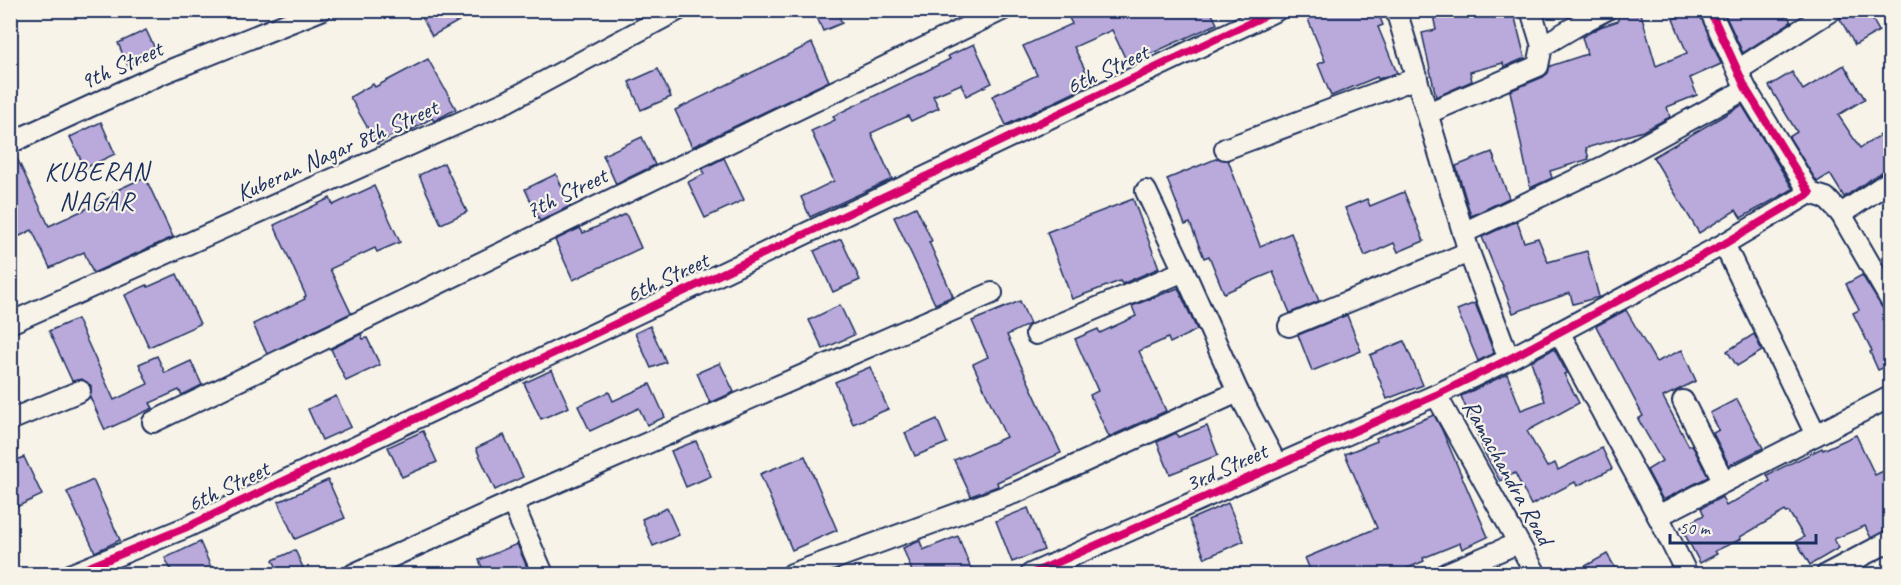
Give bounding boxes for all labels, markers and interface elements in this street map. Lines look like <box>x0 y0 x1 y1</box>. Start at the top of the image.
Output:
street label: 9th Street <box>75 33 169 96</box>
street label: 6th Street <box>1061 36 1155 101</box>
street label: Kuberan Nagar 8th Street <box>232 91 444 208</box>
district label: KUBERAN NAGAR <box>44 155 153 218</box>
street label: 7th Street <box>520 159 614 226</box>
street label: 6th Street <box>621 244 715 309</box>
street label: Ramachandra Road <box>1456 394 1562 553</box>
street label: 3rd Street <box>1180 435 1273 498</box>
street label: 6th Street <box>182 452 276 519</box>
scale bar <box>1670 507 1816 545</box>
text: 50 m <box>1679 517 1712 539</box>

